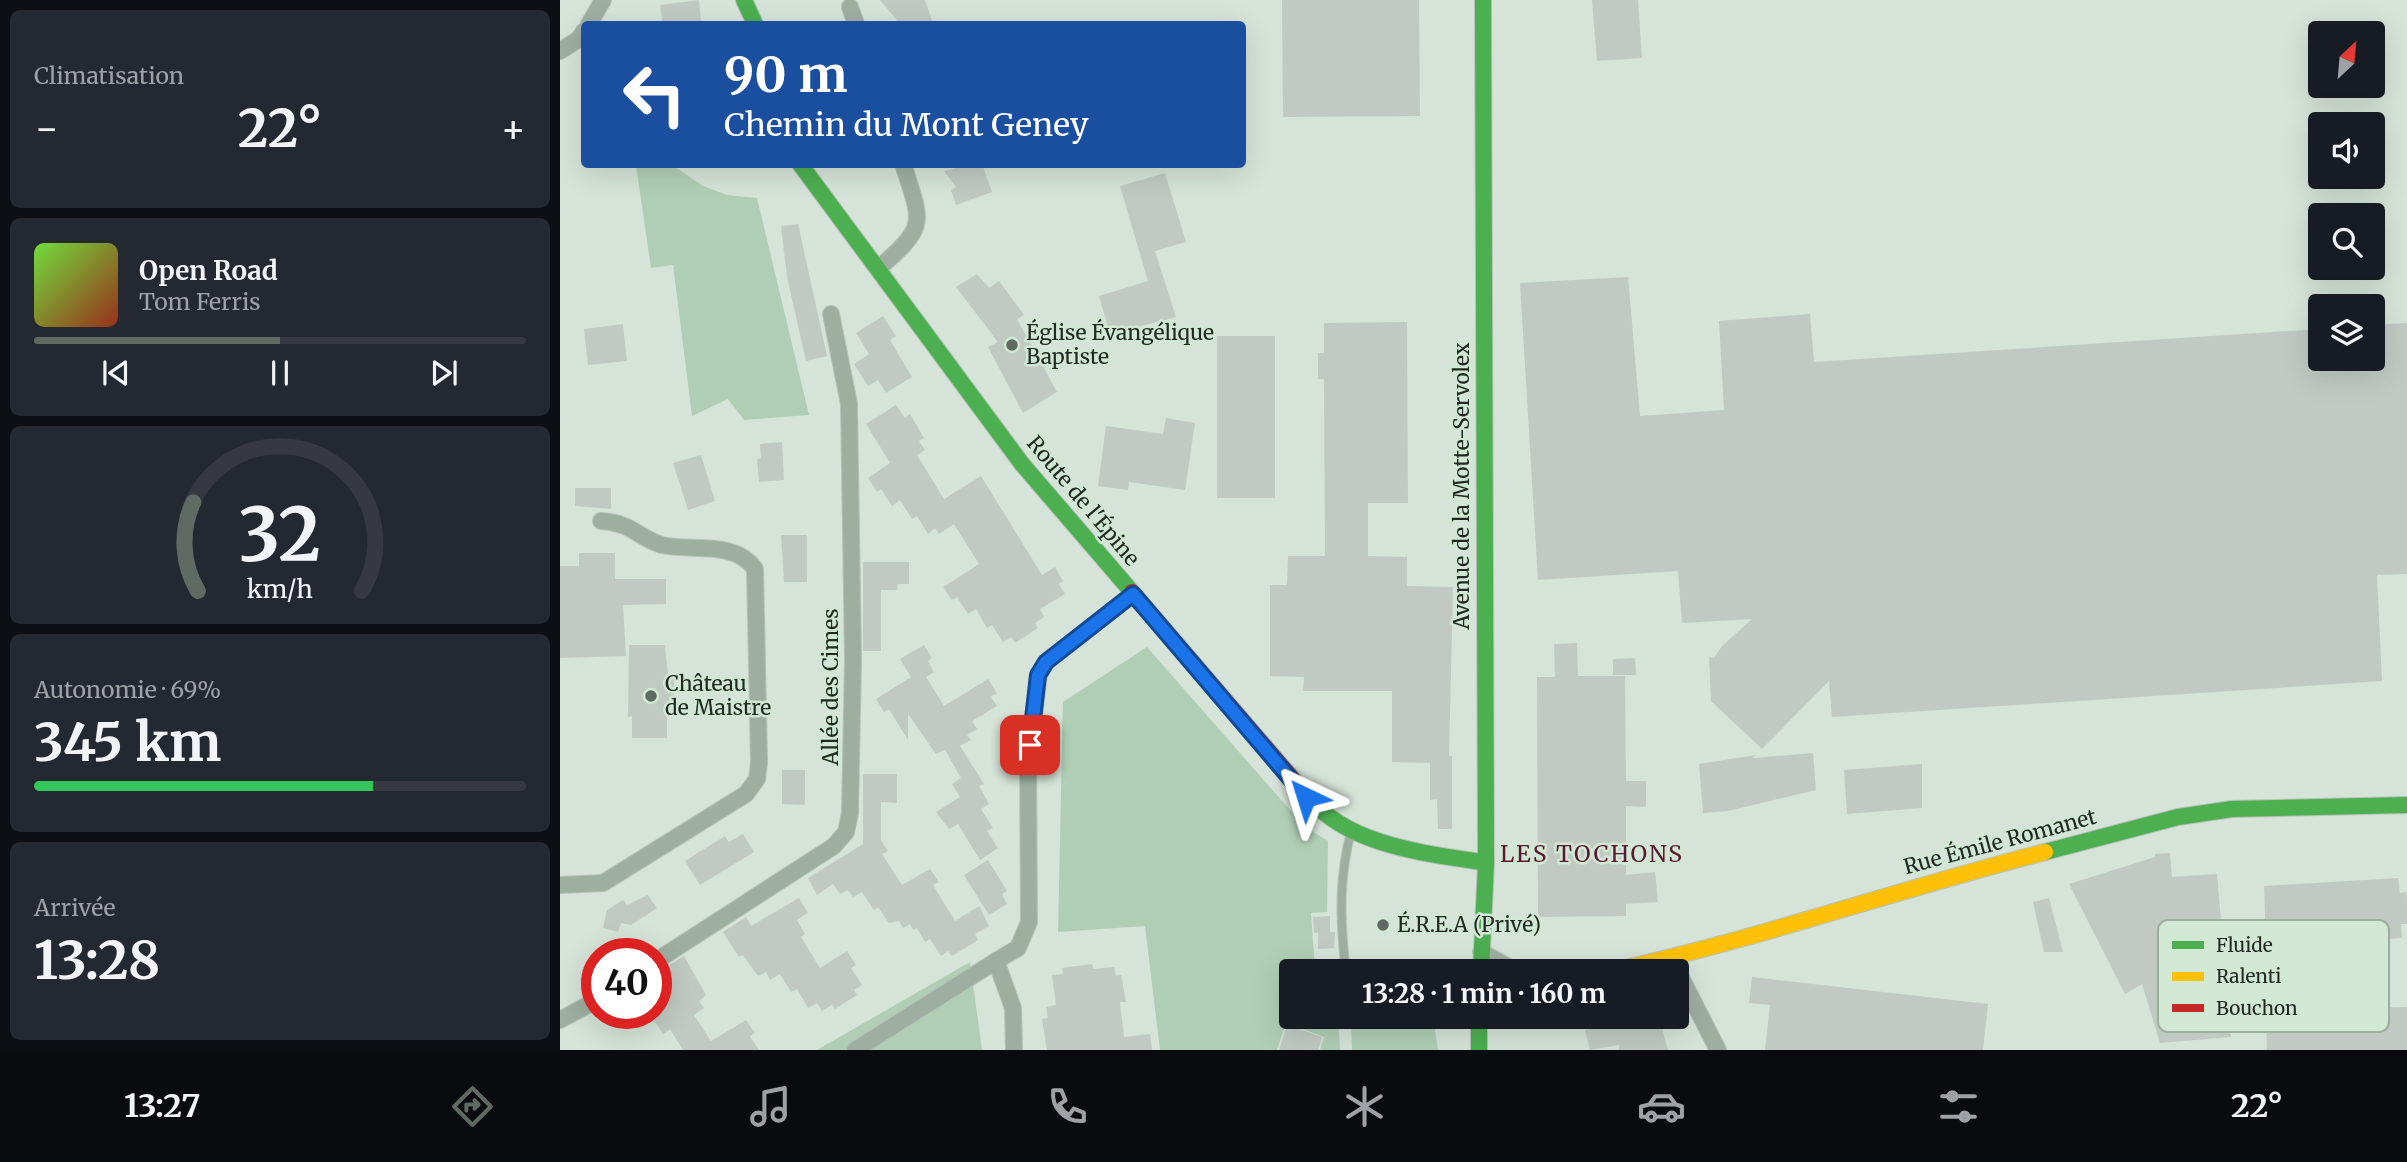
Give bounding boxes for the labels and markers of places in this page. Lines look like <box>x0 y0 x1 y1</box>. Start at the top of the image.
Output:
place label: Église Évangélique Baptiste <box>1026 318 1214 370</box>
marker: Église Évangélique Baptiste <box>1004 337 1020 353</box>
place label: Château de Maistre <box>665 670 771 721</box>
marker: Château de Maistre <box>643 688 659 704</box>
pin <box>1000 715 1060 775</box>
place label: É.R.E.A (Privé) <box>1397 910 1541 938</box>
marker: É.R.E.A (Privé) <box>1375 917 1391 933</box>

